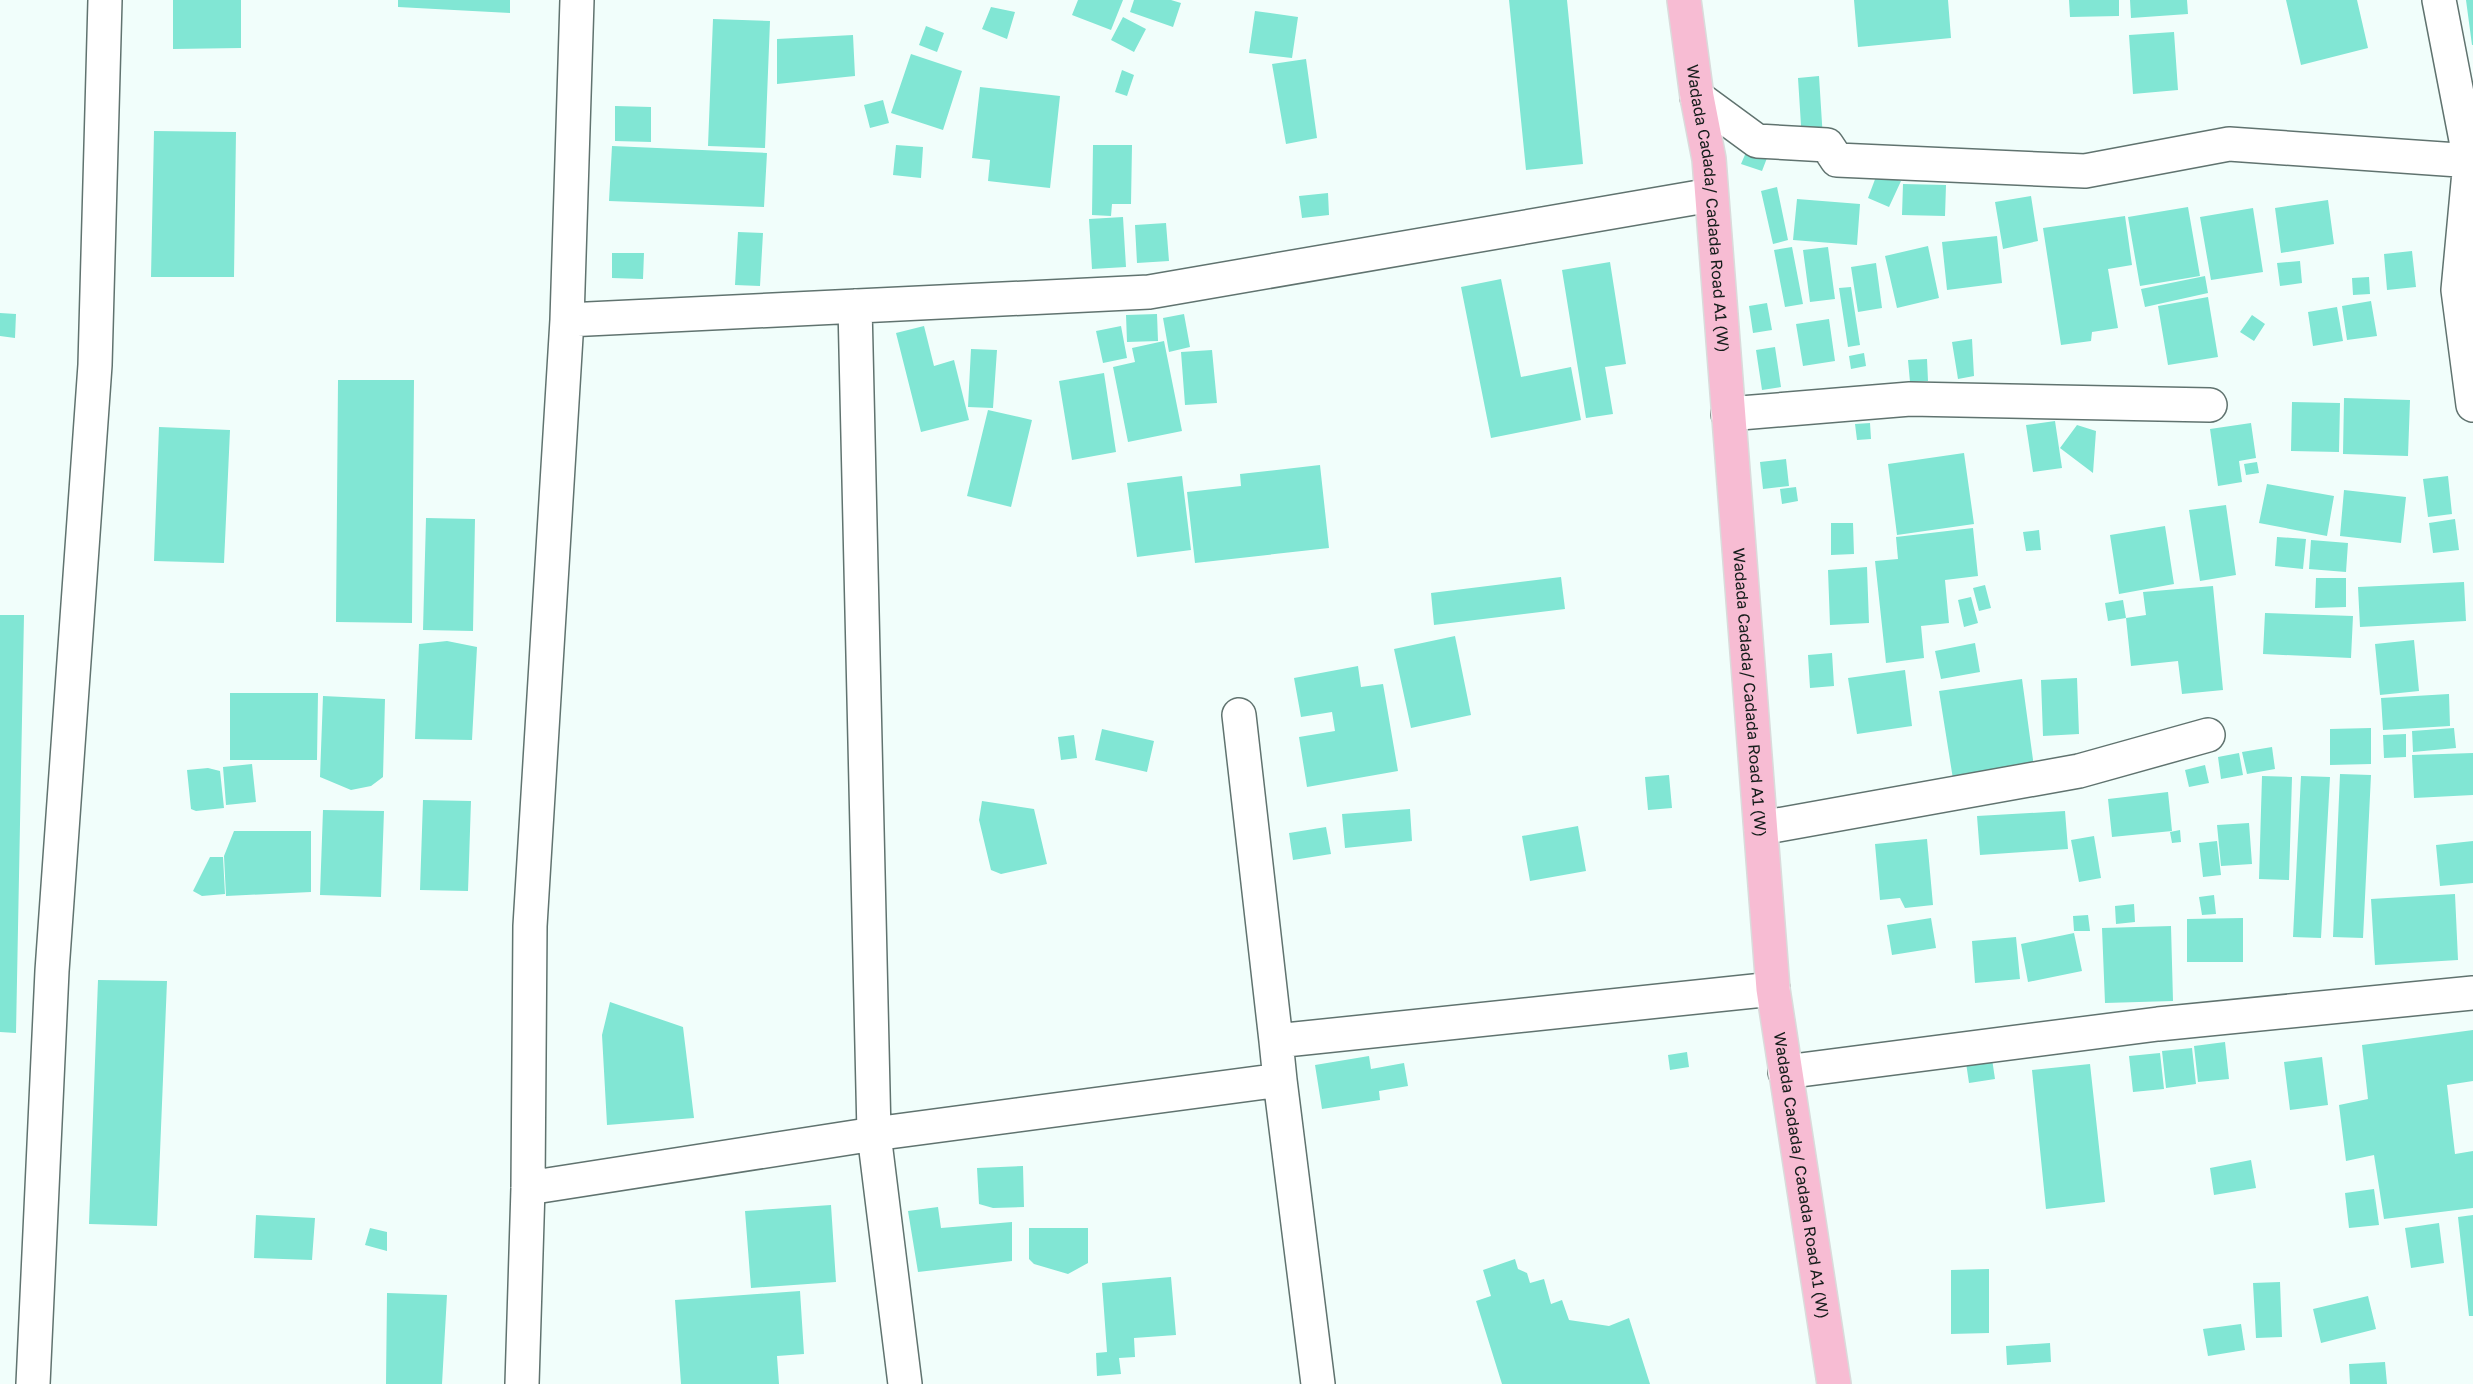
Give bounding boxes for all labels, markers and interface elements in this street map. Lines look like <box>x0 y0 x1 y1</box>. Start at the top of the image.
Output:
street label: Wadada Cadada/ Cadada Road A1 (W) <box>1683 63 1734 353</box>
street label: Wadada Cadada/ Cadada Road A1 (W) <box>1729 547 1771 838</box>
street label: Wadada Cadada/ Cadada Road A1 (W) <box>1770 1030 1834 1320</box>

